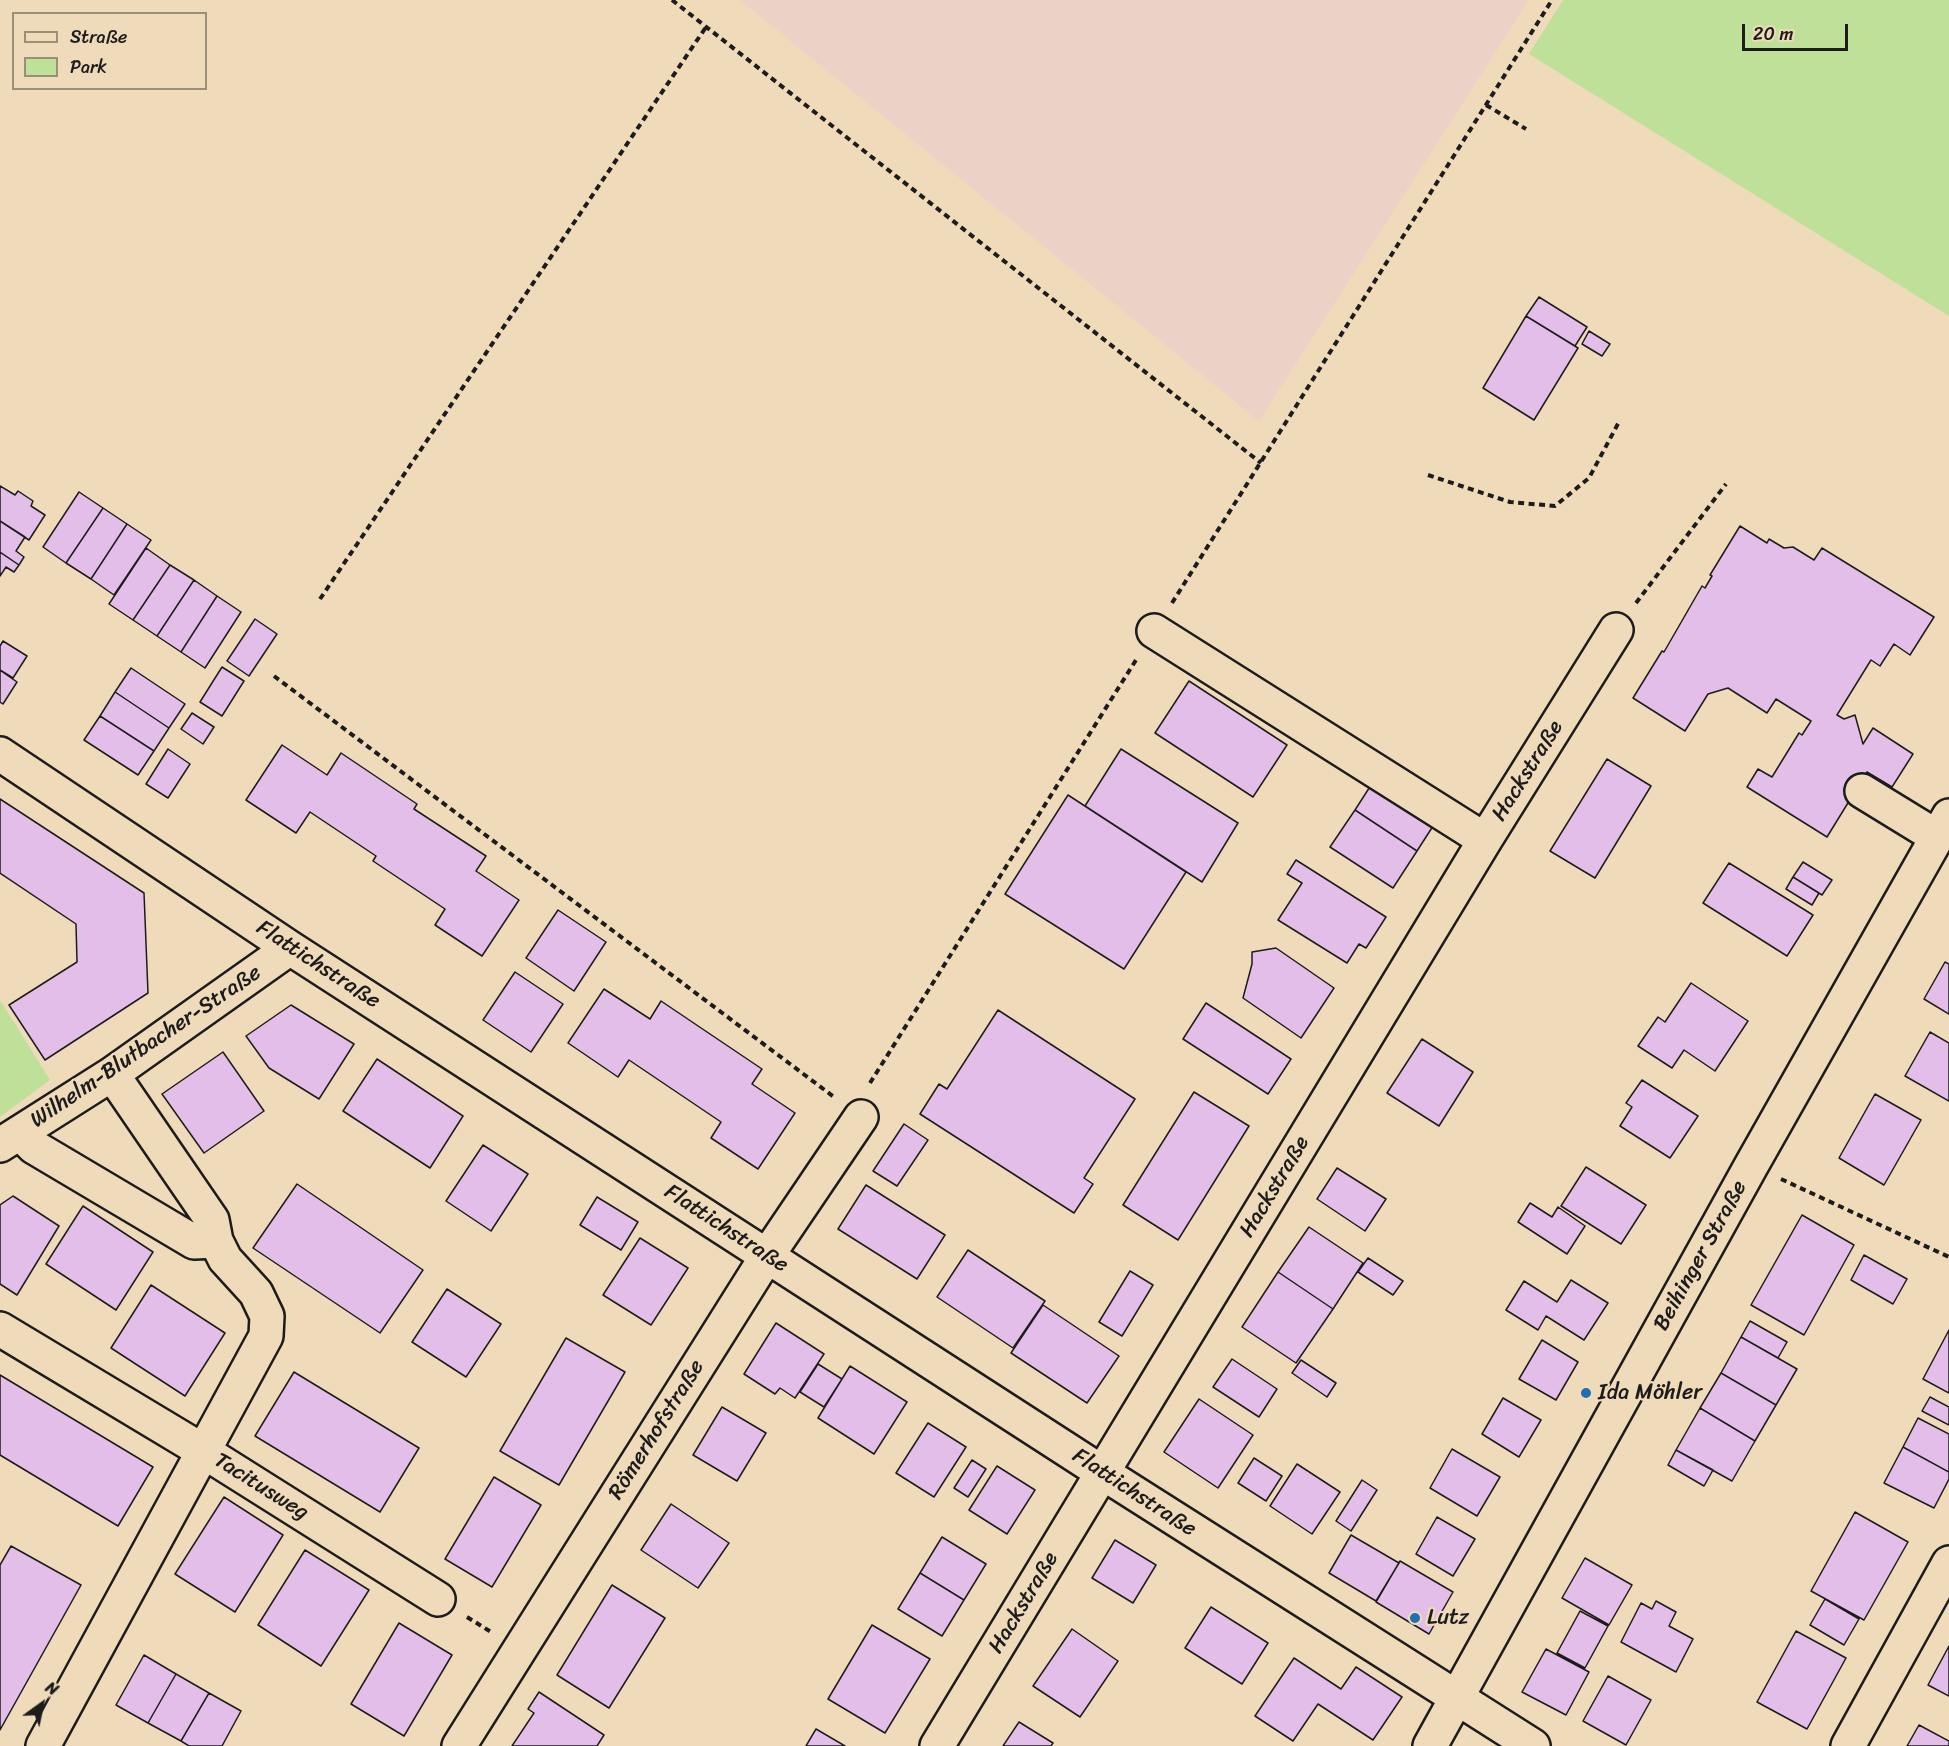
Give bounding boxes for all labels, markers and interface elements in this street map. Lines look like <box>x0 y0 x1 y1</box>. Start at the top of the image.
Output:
legend <box>12 12 207 90</box>
scale bar <box>1745 12 1852 50</box>
text: 20 m <box>1753 18 1793 50</box>
text: Straße <box>70 21 127 53</box>
text: Park <box>70 51 107 83</box>
street label: Hackstraße <box>1487 716 1569 826</box>
street label: Flattichstraße <box>251 915 385 1015</box>
street label: Wilhelm-Blutbacher-Straße <box>26 960 266 1134</box>
street label: Hackstraße <box>1234 1131 1316 1243</box>
street label: Beihinger Straße <box>1649 1176 1753 1336</box>
street label: Flattichstraße <box>659 1179 793 1279</box>
street label: Römerhofstraße <box>603 1355 711 1505</box>
place label: Ida Möhler <box>1598 1380 1702 1406</box>
marker: Ida Möhler <box>1579 1386 1593 1400</box>
street label: Flattichstraße <box>1067 1443 1201 1543</box>
street label: Tacitusweg <box>209 1448 313 1526</box>
street label: Hackstraße <box>983 1547 1065 1659</box>
place label: Lutz <box>1427 1605 1469 1631</box>
marker: Lutz <box>1408 1611 1422 1625</box>
text: N <box>40 1673 65 1704</box>
north arrow <box>12 1674 72 1734</box>

